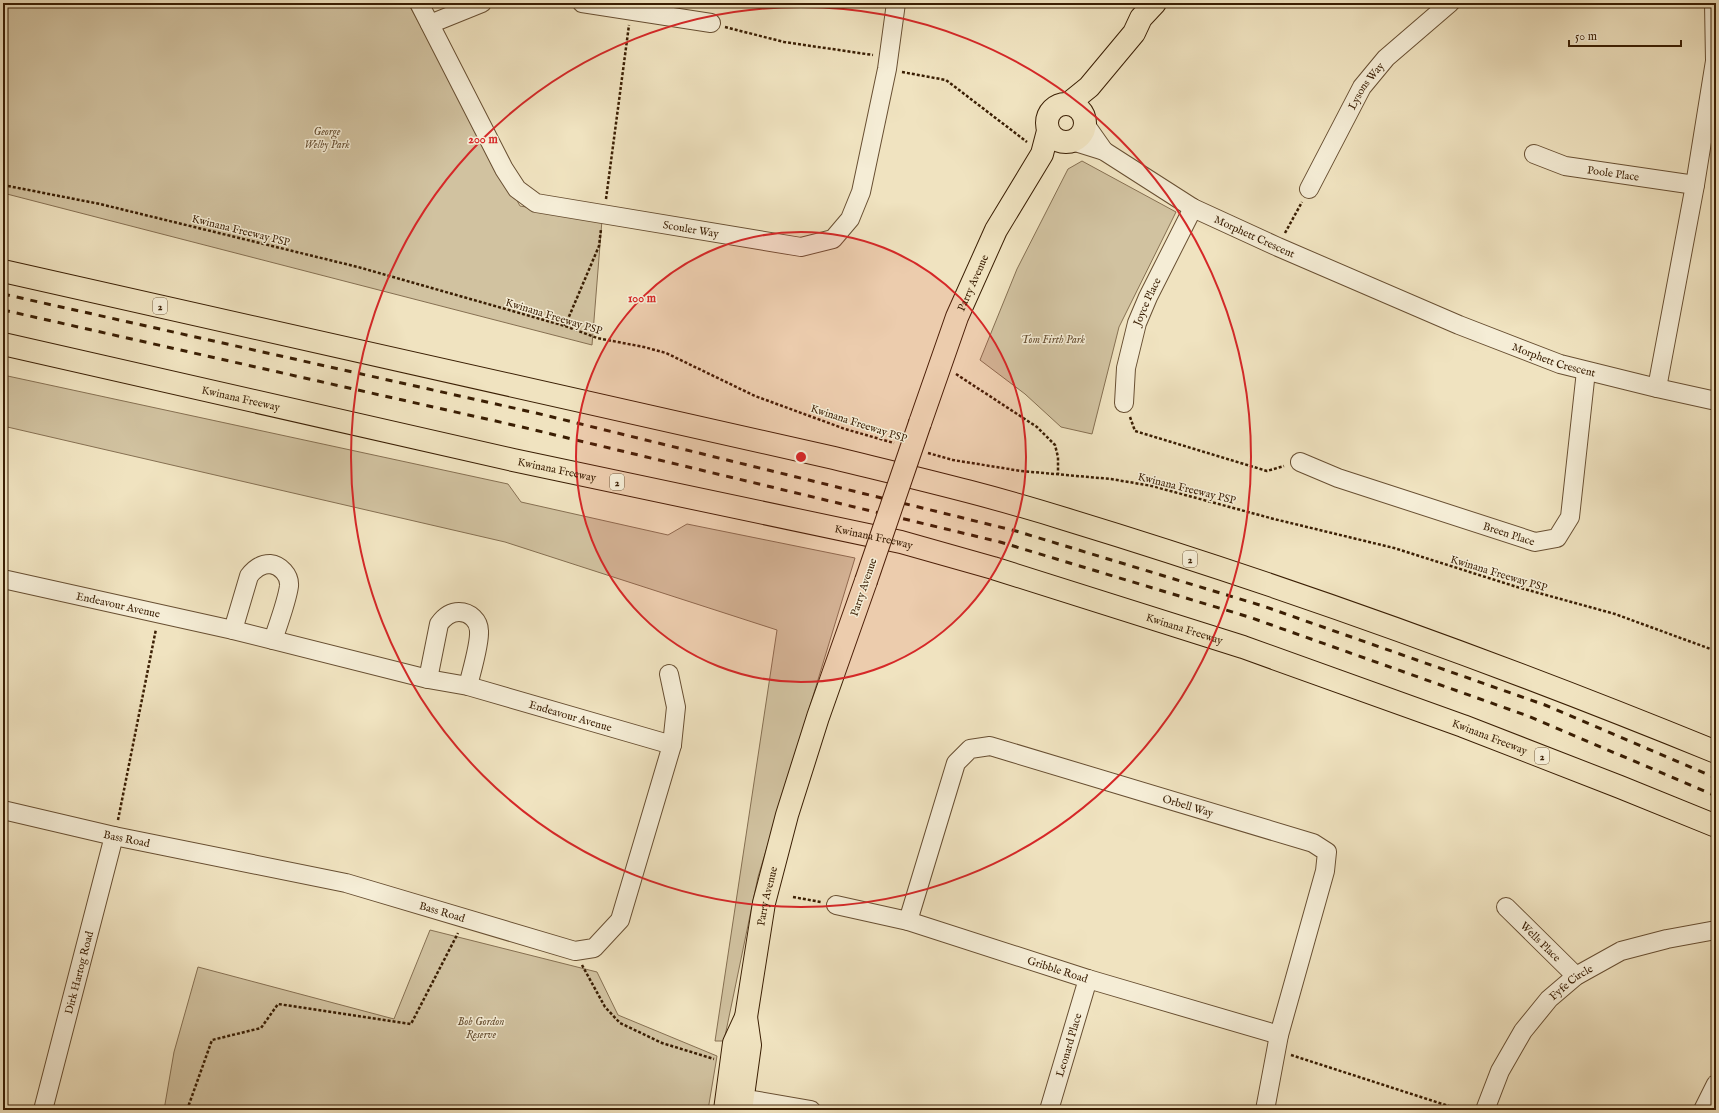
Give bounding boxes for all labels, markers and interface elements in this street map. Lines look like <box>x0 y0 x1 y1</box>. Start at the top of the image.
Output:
scale bar <box>1569 22 1681 48</box>
text: 50 m <box>1575 29 1597 44</box>
street label: Lysons Way <box>1345 59 1388 112</box>
park label: George Welby Park <box>304 125 350 152</box>
text: 200 m <box>468 132 498 147</box>
street label: Poole Place <box>1586 163 1640 185</box>
street label: Kwinana Freeway PSP <box>190 212 292 250</box>
street label: Morphett Crescent <box>1212 213 1297 261</box>
street label: Scouler Way <box>662 218 720 241</box>
street label: Parry Avenue <box>955 252 992 314</box>
street label: Joyce Place <box>1130 275 1165 330</box>
text: 100 m <box>628 291 657 306</box>
street label: Kwinana Freeway PSP <box>504 296 604 339</box>
road number: 2 <box>153 298 167 314</box>
park label: Tom Firth Park <box>1021 333 1086 347</box>
street label: Morphett Crescent <box>1510 340 1597 381</box>
street label: Kwinana Freeway <box>200 383 282 415</box>
street label: Kwinana Freeway PSP <box>809 402 909 446</box>
centre of rings <box>794 450 808 464</box>
street label: Kwinana Freeway <box>516 455 598 486</box>
street label: Kwinana Freeway PSP <box>1136 470 1238 508</box>
road number: 2 <box>610 474 624 490</box>
street label: Breen Place <box>1481 520 1536 549</box>
street label: Kwinana Freeway <box>833 522 915 553</box>
road number: 2 <box>1183 551 1197 567</box>
street label: Kwinana Freeway PSP <box>1449 553 1549 596</box>
street label: Parry Avenue <box>847 556 880 618</box>
street label: Endeavour Avenue <box>75 589 161 622</box>
street label: Kwinana Freeway <box>1144 611 1225 648</box>
street label: Endeavour Avenue <box>527 698 613 735</box>
street label: Kwinana Freeway <box>1450 717 1530 759</box>
road number: 2 <box>1535 748 1549 764</box>
street label: Orbell Way <box>1161 792 1215 821</box>
street label: Bass Road <box>102 828 151 851</box>
street label: Parry Avenue <box>754 865 781 927</box>
street label: Bass Road <box>417 899 467 926</box>
street label: Wells Place <box>1517 919 1563 965</box>
street label: Dirk Hartog Road <box>62 930 97 1016</box>
street label: Gribble Road <box>1025 954 1089 987</box>
street label: Fyfe Circle <box>1547 962 1596 1004</box>
street label: Leonard Place <box>1053 1012 1085 1079</box>
park label: Bob Gordon Reserve <box>457 1015 505 1042</box>

